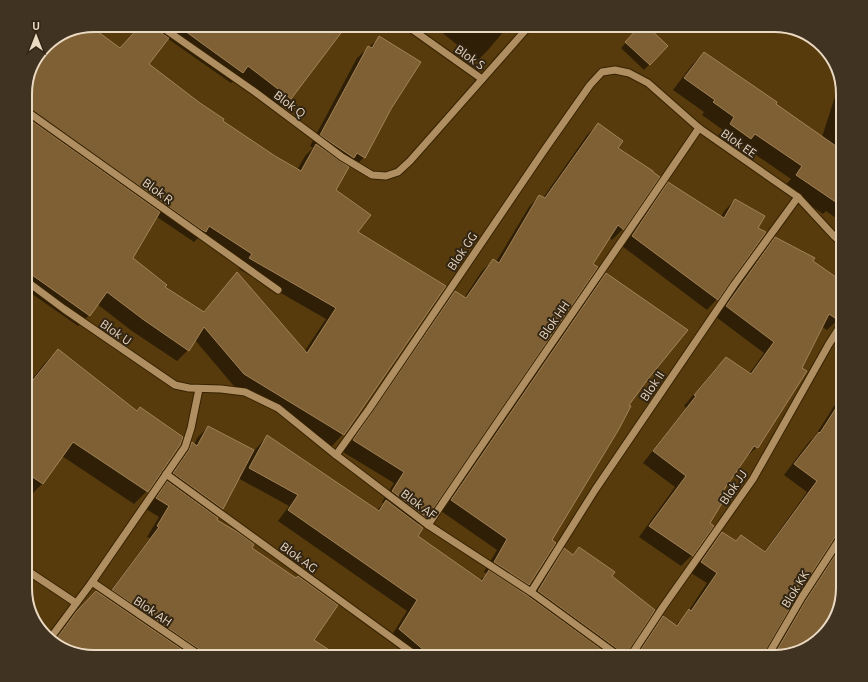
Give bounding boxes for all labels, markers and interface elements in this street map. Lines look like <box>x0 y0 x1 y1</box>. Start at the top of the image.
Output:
north arrow <box>16 16 56 56</box>
text: U <box>32 20 40 32</box>
street label: Blok S <box>453 42 487 72</box>
street label: Blok Q <box>272 88 308 120</box>
street label: Blok EE <box>719 126 759 160</box>
street label: Blok R <box>140 176 176 207</box>
street label: Blok GG <box>445 230 479 272</box>
street label: Blok HH <box>536 299 572 341</box>
street label: Blok U <box>98 317 134 347</box>
street label: Blok II <box>637 369 667 403</box>
street label: Blok JJ <box>717 467 749 507</box>
street label: Blok AF <box>399 487 439 521</box>
street label: Blok AG <box>278 539 320 575</box>
street label: Blok KK <box>779 567 812 610</box>
street label: Blok AH <box>132 594 174 628</box>

